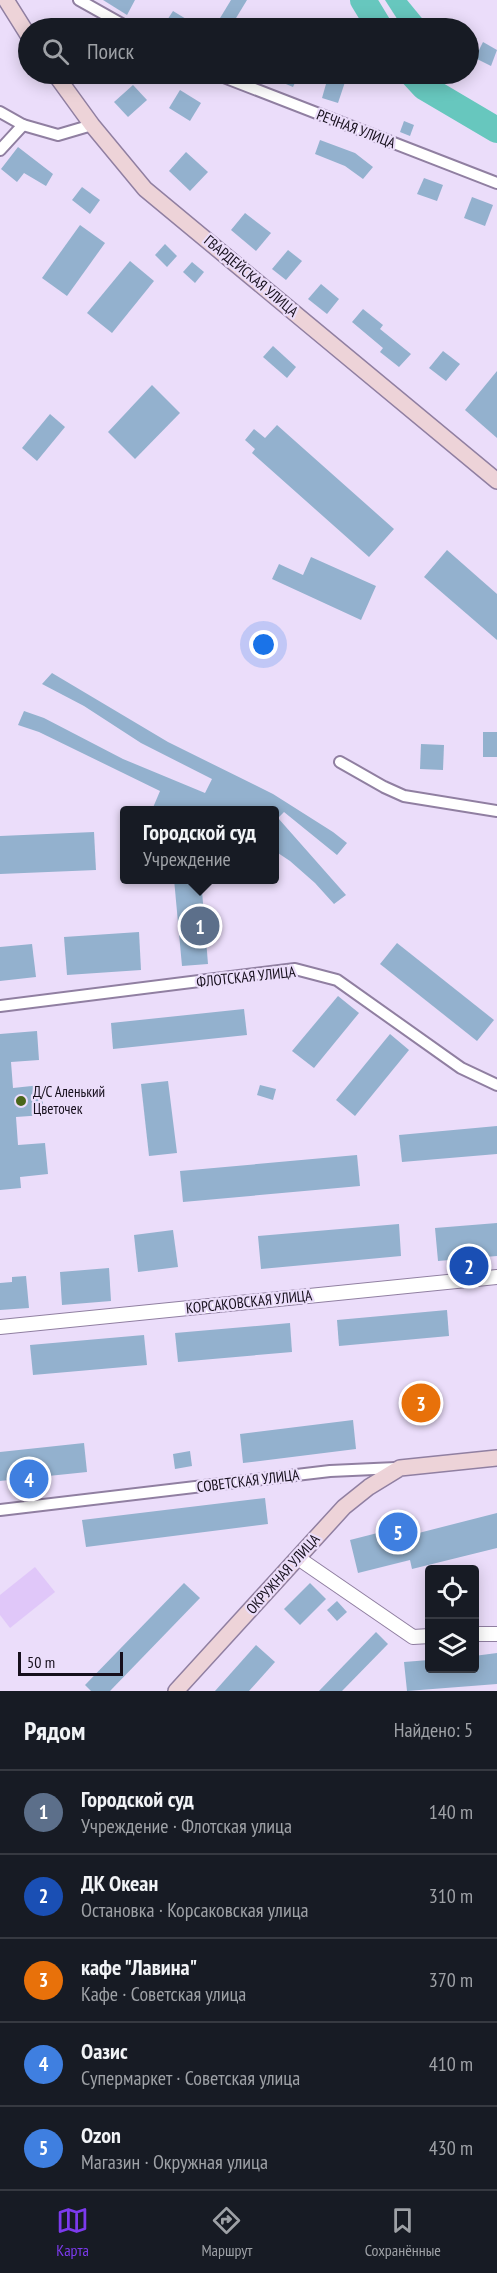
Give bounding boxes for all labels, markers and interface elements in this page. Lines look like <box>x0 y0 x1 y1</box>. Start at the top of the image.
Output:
search box <box>18 18 479 84</box>
icon: search <box>39 35 72 68</box>
text: Поиск <box>87 37 134 65</box>
street label: РЕЧНАЯ УЛИЦА <box>314 105 399 153</box>
street label: ГВАРДЕЙСКАЯ УЛИЦА <box>200 231 303 321</box>
your location <box>249 630 278 659</box>
popup <box>120 806 279 884</box>
text: Городской суд <box>143 818 256 846</box>
text: Учреждение <box>143 846 231 872</box>
pin: 1 <box>180 904 220 948</box>
street label: ФЛОТСКАЯ УЛИЦА <box>195 962 297 991</box>
place label: Д/С Аленький Цветочек <box>33 1082 105 1118</box>
marker: Д/С Аленький Цветочек <box>14 1094 28 1108</box>
pin: 2 <box>450 1244 488 1288</box>
street label: КОРСАКОВСКАЯ УЛИЦА <box>185 1285 314 1318</box>
pin: 3 <box>402 1380 440 1426</box>
pin: 4 <box>9 1456 48 1502</box>
street label: СОВЕТСКАЯ УЛИЦА <box>196 1465 301 1496</box>
pin: 5 <box>378 1510 418 1555</box>
street label: ОКРУЖНАЯ УЛИЦА <box>242 1529 324 1618</box>
map controls <box>425 1565 479 1673</box>
button: locate <box>425 1565 479 1619</box>
button: layers <box>425 1619 479 1673</box>
scale bar <box>18 1649 123 1676</box>
text: 50 m <box>27 1652 55 1672</box>
text: Рядом <box>24 1714 85 1747</box>
text: Найдено: 5 <box>394 1717 473 1743</box>
text: Городской суд <box>81 1785 194 1813</box>
text: 1 <box>39 1799 48 1825</box>
text: 140 m <box>429 1799 473 1825</box>
text: Учреждение · Флотская улица <box>81 1813 292 1839</box>
text: ДК Океан <box>81 1869 158 1897</box>
text: 2 <box>39 1883 48 1909</box>
text: 310 m <box>429 1883 473 1909</box>
text: Остановка · Корсаковская улица <box>81 1897 309 1923</box>
text: кафе "Лавина" <box>81 1953 197 1981</box>
text: 3 <box>39 1967 48 1993</box>
text: 370 m <box>429 1967 473 1993</box>
text: Кафе · Советская улица <box>81 1981 246 2007</box>
text: Оазис <box>81 2037 128 2065</box>
text: 4 <box>39 2051 48 2077</box>
text: 410 m <box>429 2051 473 2077</box>
text: Супермаркет · Советская улица <box>81 2065 300 2091</box>
text: Ozon <box>81 2121 121 2149</box>
text: 5 <box>39 2135 48 2161</box>
text: 430 m <box>429 2135 473 2161</box>
text: Магазин · Окружная улица <box>81 2149 268 2175</box>
tab: Карта <box>56 2204 89 2260</box>
tab: Маршрут <box>201 2204 252 2260</box>
tab: Сохранённые <box>365 2204 441 2260</box>

